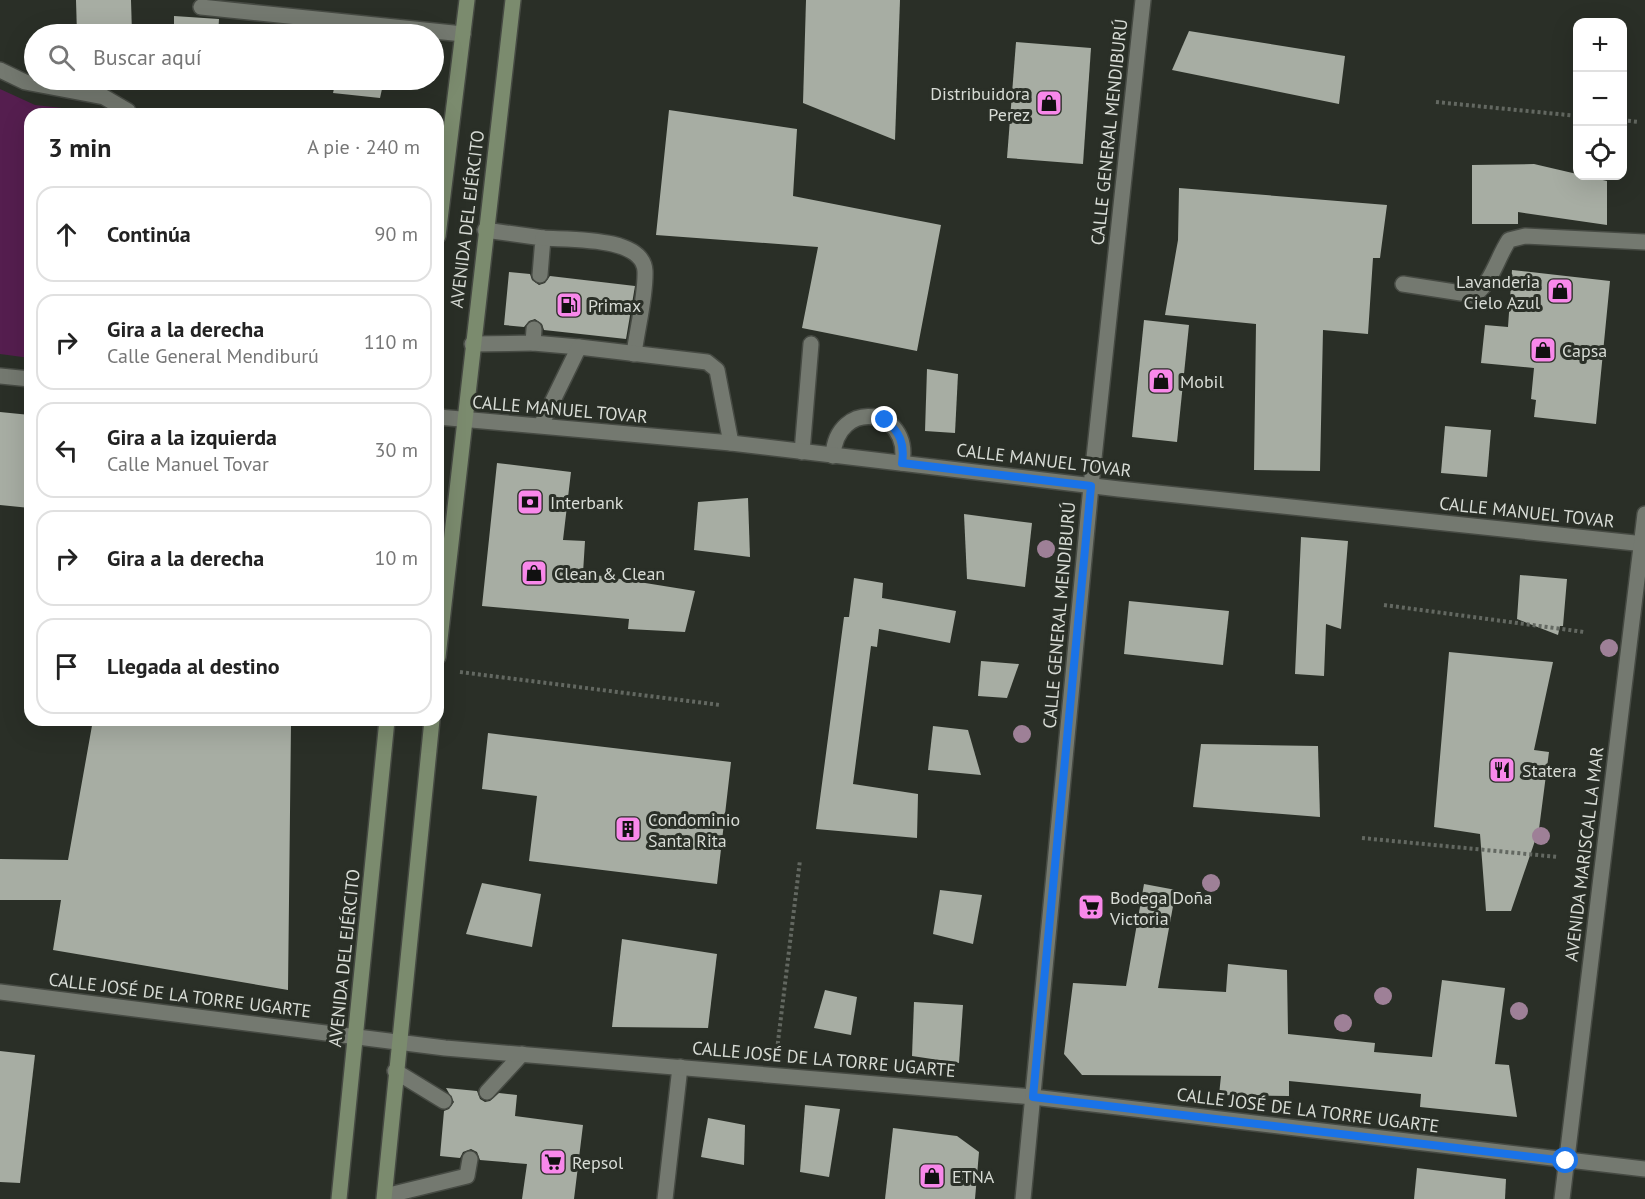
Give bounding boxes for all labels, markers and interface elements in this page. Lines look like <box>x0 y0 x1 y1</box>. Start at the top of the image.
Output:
street label: CALLE GENERAL MENDIBURÚ <box>1086 18 1132 246</box>
map controls <box>1573 18 1627 180</box>
button: + <box>1573 18 1627 72</box>
search box <box>24 24 444 90</box>
icon: search <box>45 41 78 74</box>
text: Buscar aquí <box>93 43 202 71</box>
button: − <box>1573 72 1627 126</box>
place label: Distribuidora Perez <box>930 82 1030 126</box>
shop icon: Distribuidora Perez <box>1034 88 1064 118</box>
button: locate <box>1573 126 1627 180</box>
street label: AVENIDA DEL EJÉRCITO <box>445 129 489 309</box>
text: 3 min <box>48 131 111 164</box>
text: A pie · 240 m <box>307 134 420 160</box>
icon: ahead <box>50 218 83 251</box>
text: Continúa <box>107 220 191 248</box>
text: 90 m <box>375 221 418 247</box>
place label: Lavanderia Cielo Azul <box>1456 270 1541 314</box>
shop icon: Lavanderia Cielo Azul <box>1545 276 1575 306</box>
fuel station icon: Primax <box>554 290 584 320</box>
place label: Primax <box>588 294 641 317</box>
text: Gira a la derecha <box>107 315 264 343</box>
icon: right <box>50 326 83 359</box>
text: 110 m <box>364 329 418 355</box>
shop icon: Capsa <box>1528 335 1558 365</box>
place label: Capsa <box>1562 339 1607 362</box>
text: Calle General Mendiburú <box>107 343 319 369</box>
shop icon: Mobil <box>1146 366 1176 396</box>
place label: Mobil <box>1180 370 1224 393</box>
street label: CALLE MANUEL TOVAR <box>471 390 649 428</box>
route end <box>871 406 897 432</box>
text: Gira a la izquierda <box>107 423 277 451</box>
icon: left <box>50 434 83 467</box>
text: 30 m <box>375 437 418 463</box>
street label: CALLE MANUEL TOVAR <box>955 438 1133 482</box>
text: Calle Manuel Tovar <box>107 451 269 477</box>
bank icon: Interbank <box>515 487 545 517</box>
place label: Interbank <box>550 491 624 514</box>
street label: CALLE MANUEL TOVAR <box>1438 491 1616 533</box>
street label: CALLE GENERAL MENDIBURÚ <box>1038 501 1080 729</box>
icon: right <box>50 542 83 575</box>
text: Gira a la derecha <box>107 544 264 572</box>
text: 10 m <box>375 545 418 571</box>
shop icon: Clean & Clean <box>519 558 549 588</box>
place label: Clean & Clean <box>554 562 665 585</box>
icon: arrive <box>50 650 83 683</box>
text: Llegada al destino <box>107 652 280 680</box>
street label: AVENIDA MARISCAL LA MAR <box>1559 745 1609 963</box>
restaurant icon: Statera <box>1487 755 1517 785</box>
place label: Statera <box>1522 759 1577 782</box>
place label: Condominio Santa Rita <box>648 808 740 852</box>
building icon: Condominio Santa Rita <box>613 814 643 844</box>
street label: AVENIDA DEL EJÉRCITO <box>323 868 365 1048</box>
place label: Bodega Doña Victoria <box>1109 886 1212 930</box>
supermarket icon: Bodega Doña Victoria <box>1076 892 1106 922</box>
street label: CALLE JOSÉ DE LA TORRE UGARTE <box>47 967 313 1023</box>
street label: CALLE JOSÉ DE LA TORRE UGARTE <box>691 1036 957 1082</box>
street label: CALLE JOSÉ DE LA TORRE UGARTE <box>1175 1082 1441 1138</box>
supermarket icon: Repsol <box>538 1147 568 1177</box>
route start <box>1552 1147 1578 1173</box>
place label: Repsol <box>572 1151 624 1174</box>
shop icon: ETNA <box>917 1161 947 1191</box>
place label: ETNA <box>952 1165 995 1188</box>

